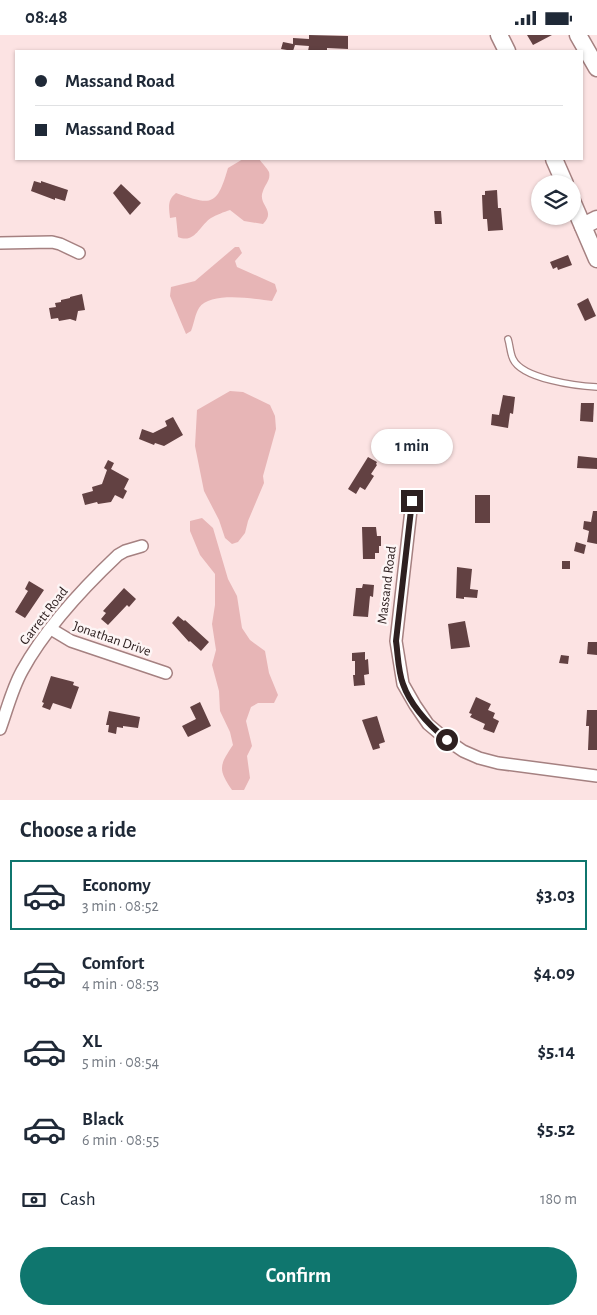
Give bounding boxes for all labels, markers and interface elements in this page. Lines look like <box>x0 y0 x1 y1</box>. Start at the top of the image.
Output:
text: 08:48 <box>25 8 68 27</box>
text: Massand Road <box>65 72 175 91</box>
text: Massand Road <box>65 120 175 139</box>
map controls <box>531 175 581 225</box>
button: layers <box>531 175 581 225</box>
callout: 1 min <box>371 429 453 463</box>
text: 1 min <box>395 438 429 454</box>
route end <box>401 490 423 512</box>
street label: Massand Road <box>375 545 399 625</box>
street label: Garrett Road <box>17 584 71 648</box>
street label: Jonathan Drive <box>71 619 153 659</box>
route start <box>436 729 458 751</box>
text: Choose a ride <box>20 819 136 841</box>
icon: car <box>22 873 67 918</box>
text: Economy <box>82 876 151 895</box>
text: $3.03 <box>536 886 575 905</box>
text: 3 min · 08:52 <box>82 898 159 914</box>
icon: car <box>22 951 67 996</box>
text: Comfort <box>82 954 144 973</box>
text: $4.09 <box>533 964 575 983</box>
text: 4 min · 08:53 <box>82 976 159 992</box>
icon: car <box>22 1029 67 1074</box>
text: XL <box>82 1032 102 1051</box>
text: $5.14 <box>537 1042 575 1061</box>
text: 5 min · 08:54 <box>82 1054 159 1070</box>
icon: car <box>22 1107 67 1152</box>
text: Black <box>82 1110 124 1129</box>
text: $5.52 <box>537 1120 575 1139</box>
text: 6 min · 08:55 <box>82 1132 159 1148</box>
icon: cash <box>20 1186 48 1214</box>
text: Cash <box>60 1190 96 1209</box>
text: 180 m <box>540 1191 577 1207</box>
button: Confirm <box>20 1247 577 1305</box>

